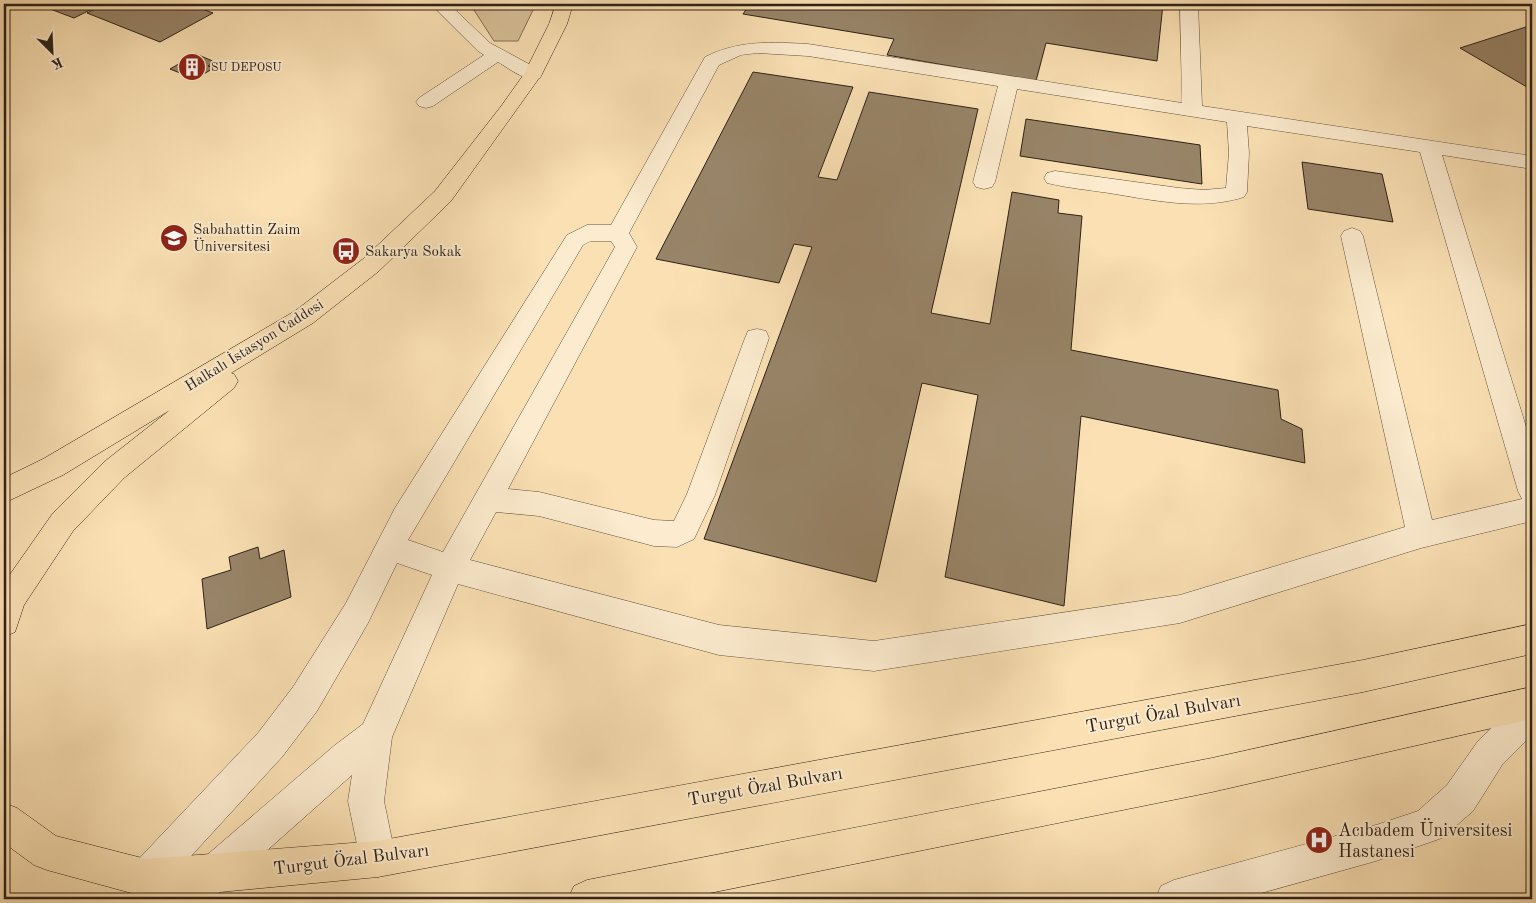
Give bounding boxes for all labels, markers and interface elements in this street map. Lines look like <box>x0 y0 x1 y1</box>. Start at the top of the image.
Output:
north arrow <box>28 28 78 78</box>
building icon: SU DEPOSU <box>177 52 207 82</box>
text: K <box>49 54 65 72</box>
place label: SU DEPOSU <box>211 62 282 74</box>
school or university icon: Sabahattin Zaim Üniversitesi <box>159 223 189 253</box>
place label: Sabahattin Zaim Üniversitesi <box>193 223 300 255</box>
bus stop icon: Sakarya Sokak <box>331 236 361 266</box>
place label: Sakarya Sokak <box>365 245 462 260</box>
street label: Halkalı İstasyon Caddesi <box>181 295 327 395</box>
street label: Turgut Özal Bulvarı <box>1084 688 1242 736</box>
street label: Turgut Özal Bulvarı <box>686 761 844 809</box>
place label: Acıbadem Üniversitesi Hastanesi <box>1338 818 1513 861</box>
hospital icon: Acıbadem Üniversitesi Hastanesi <box>1304 825 1334 855</box>
street label: Turgut Özal Bulvarı <box>272 838 430 878</box>

